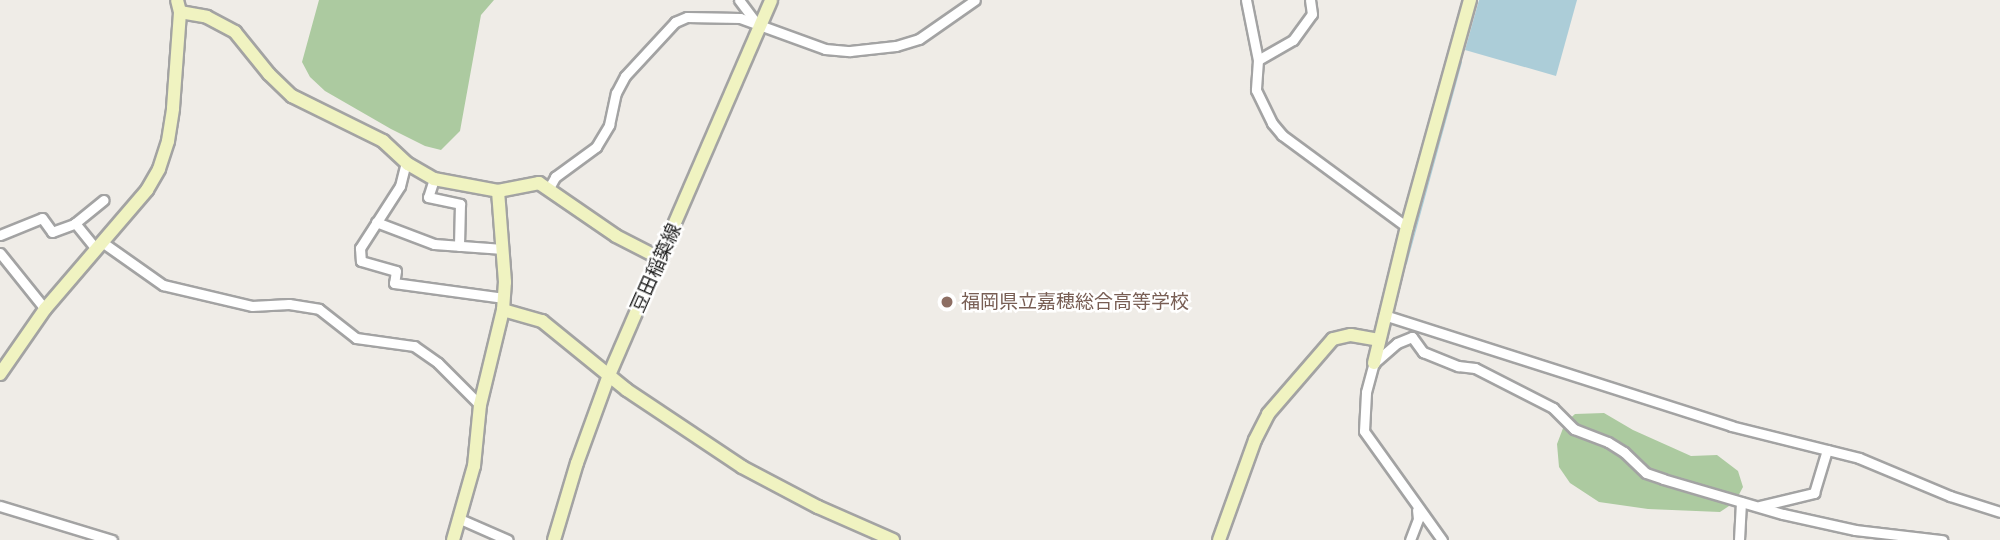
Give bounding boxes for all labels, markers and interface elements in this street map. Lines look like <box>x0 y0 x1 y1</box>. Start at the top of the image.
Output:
street label: 豆田稲築線 <box>626 220 686 316</box>
place label: 福岡県立嘉穂総合高等学校 <box>961 291 1189 313</box>
marker: 福岡県立嘉穂総合高等学校 <box>939 294 955 310</box>

